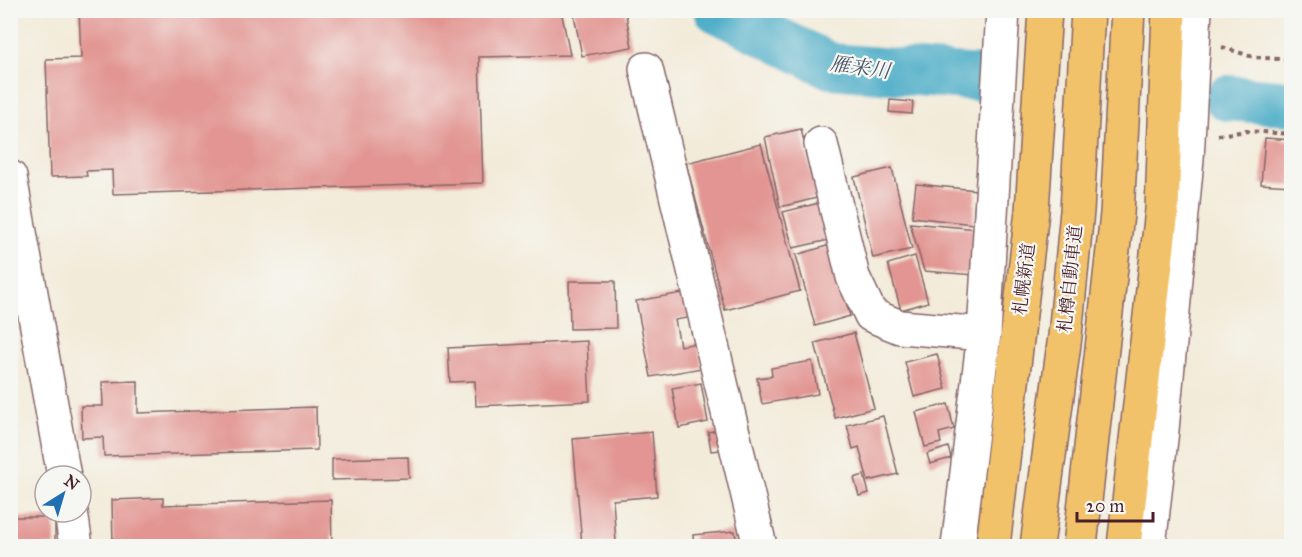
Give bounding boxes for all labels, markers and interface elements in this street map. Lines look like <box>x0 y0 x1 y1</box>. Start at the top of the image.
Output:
water label: 雁来川 <box>829 51 893 83</box>
street label: 札樽自動車道 <box>1053 224 1087 334</box>
street label: 札幌新道 <box>1009 242 1039 316</box>
north arrow <box>33 464 93 524</box>
text: N <box>61 471 83 494</box>
scale bar <box>1077 485 1154 523</box>
text: 20 m <box>1086 495 1124 517</box>

